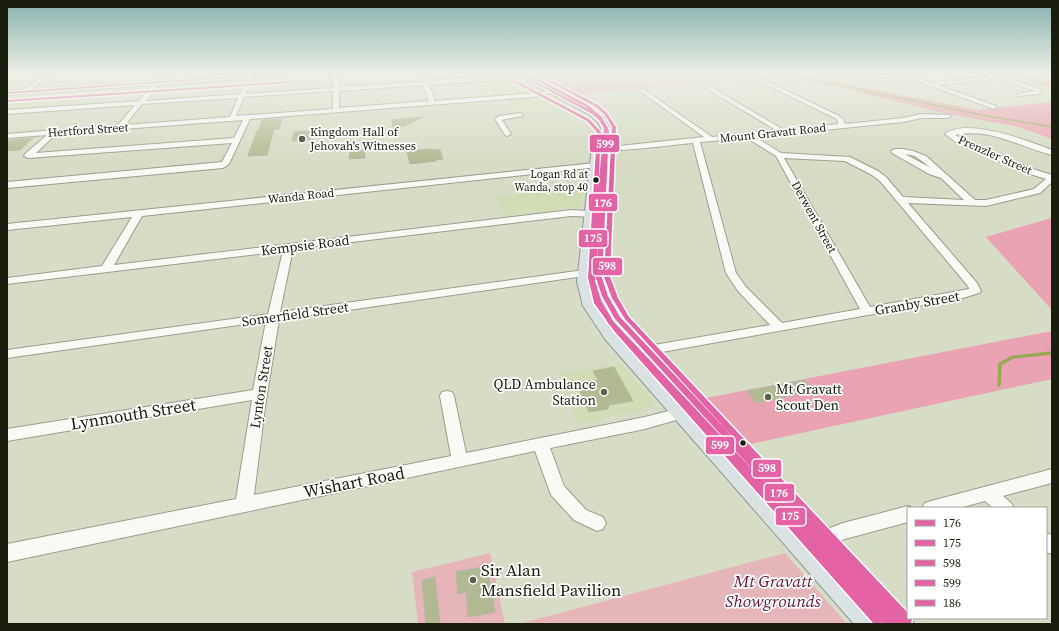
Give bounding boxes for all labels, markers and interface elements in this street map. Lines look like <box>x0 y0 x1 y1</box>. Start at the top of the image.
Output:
street label: Hertford Street <box>47 119 129 141</box>
street label: Mount Gravatt Road <box>719 119 827 147</box>
place label: Kingdom Hall of Jehovah's Witnesses <box>309 124 416 154</box>
street label: Prenzler Street <box>955 132 1035 178</box>
marker: Kingdom Hall of Jehovah's Witnesses <box>297 134 307 144</box>
line badge: 599 <box>589 134 620 153</box>
text: 599 <box>596 137 614 152</box>
place label: Logan Rd at Wanda, stop 40 <box>514 167 588 195</box>
marker: Logan Rd at Wanda, stop 40 <box>591 175 601 185</box>
street label: Derwent Street <box>788 178 840 256</box>
street label: Wanda Road <box>267 185 335 207</box>
line badge: 176 <box>588 193 618 212</box>
text: 176 <box>594 196 612 211</box>
line badge: 175 <box>578 229 608 248</box>
street label: Kempsie Road <box>260 230 351 260</box>
text: 175 <box>584 231 602 246</box>
line badge: 598 <box>592 257 623 276</box>
text: 598 <box>598 259 616 274</box>
street label: Granby Street <box>873 286 961 320</box>
street label: Somerfield Street <box>240 297 350 331</box>
street label: Lynton Street <box>245 344 277 430</box>
place label: QLD Ambulance Station <box>494 374 597 410</box>
place label: Mt Gravatt Scout Den <box>776 379 842 415</box>
marker: QLD Ambulance Station <box>599 387 609 397</box>
street label: Lynmouth Street <box>69 392 198 436</box>
marker: Mt Gravatt Scout Den <box>763 392 773 402</box>
line badge: 599 <box>705 436 735 455</box>
text: 599 <box>711 438 729 453</box>
unlabelled marker <box>738 438 748 448</box>
line badge: 598 <box>752 459 782 478</box>
street label: Wishart Road <box>301 460 407 504</box>
text: 598 <box>758 461 776 476</box>
line badge: 176 <box>764 483 795 502</box>
text: 176 <box>770 486 788 501</box>
line badge: 175 <box>775 507 806 526</box>
legend <box>907 507 1047 619</box>
text: 175 <box>781 509 799 524</box>
text: 176 <box>943 515 961 531</box>
text: 175 <box>943 535 961 551</box>
text: 598 <box>943 555 961 571</box>
place label: Sir Alan Mansfield Pavilion <box>481 558 621 602</box>
park label: Mt Gravatt Showgrounds <box>725 569 822 613</box>
marker: Sir Alan Mansfield Pavilion <box>468 575 478 585</box>
text: 599 <box>943 575 961 591</box>
text: 186 <box>943 595 961 611</box>

